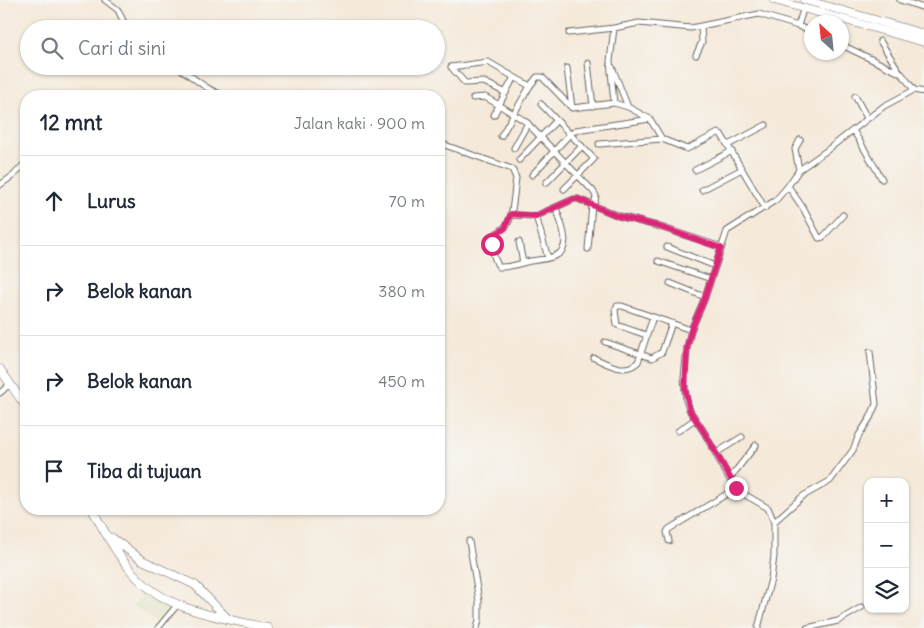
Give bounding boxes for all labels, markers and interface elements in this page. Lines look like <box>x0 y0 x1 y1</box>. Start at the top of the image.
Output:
north arrow <box>804 15 849 60</box>
search box <box>20 20 445 75</box>
icon: search <box>38 34 66 62</box>
text: Cari di sini <box>78 36 166 60</box>
text: 12 mnt <box>40 109 102 136</box>
text: Jalan kaki · 900 m <box>294 113 425 133</box>
icon: ahead <box>40 187 68 215</box>
text: Lurus <box>87 189 136 213</box>
text: 70 m <box>389 191 425 211</box>
route start <box>481 233 504 256</box>
icon: right <box>40 277 68 305</box>
text: Belok kanan <box>87 279 192 303</box>
text: 380 m <box>378 281 425 301</box>
icon: right <box>40 367 68 395</box>
text: Belok kanan <box>87 369 192 393</box>
text: 450 m <box>378 371 425 391</box>
icon: arrive <box>40 457 68 485</box>
text: Tiba di tujuan <box>87 459 202 483</box>
route end <box>725 477 748 500</box>
map controls <box>864 478 909 613</box>
button: + <box>864 478 909 523</box>
button: − <box>864 523 909 568</box>
button: layers <box>864 568 909 613</box>

